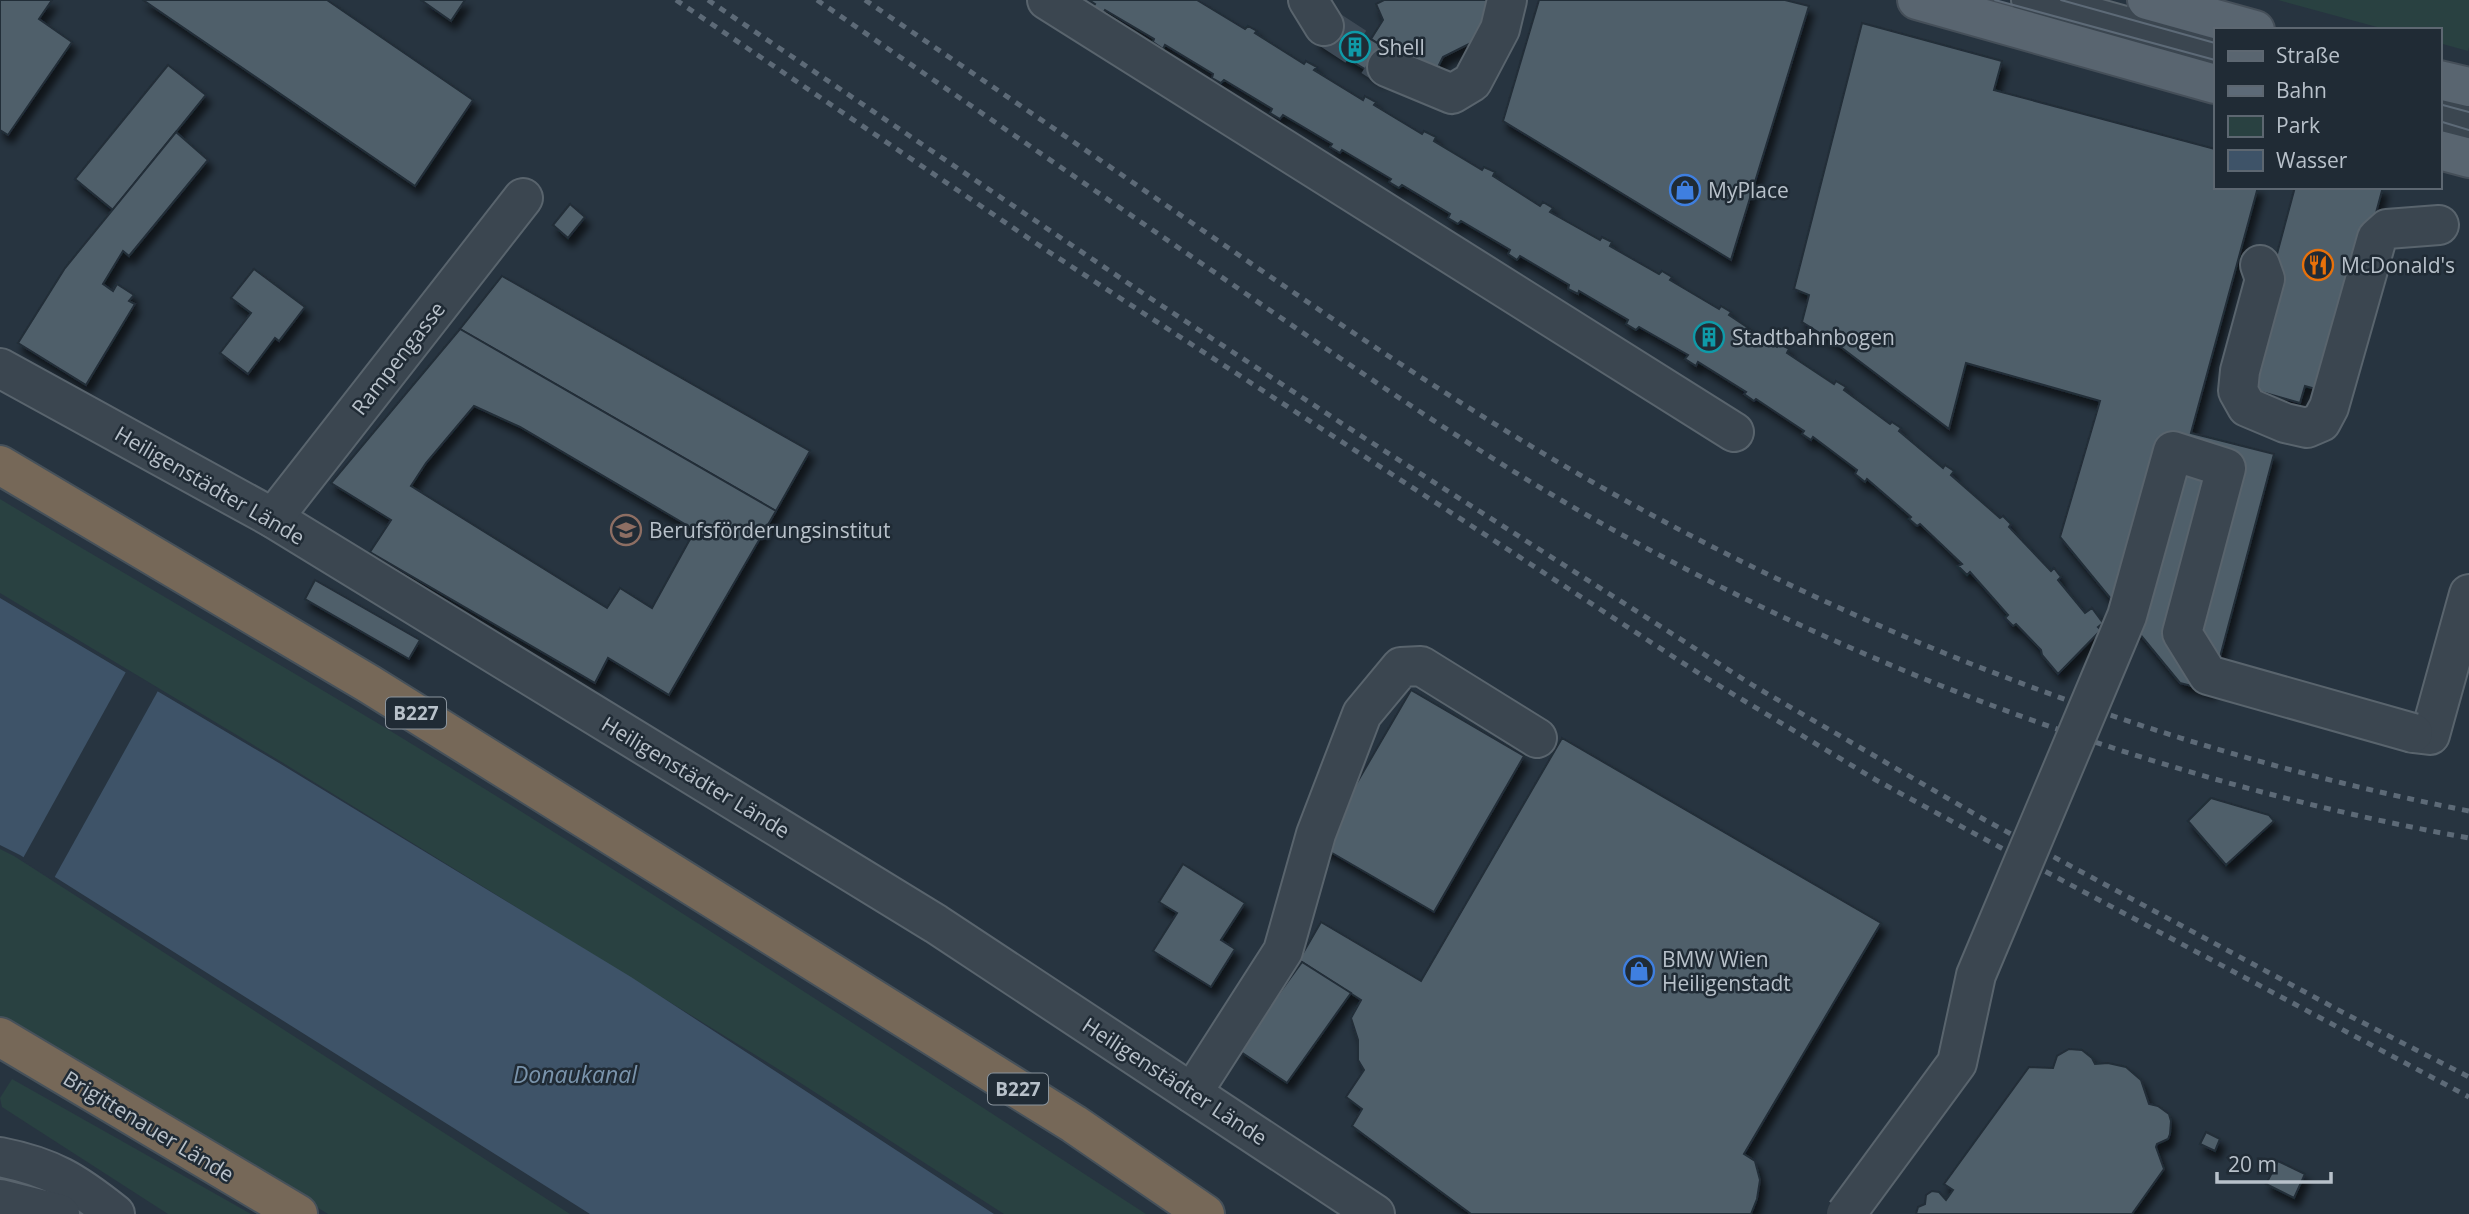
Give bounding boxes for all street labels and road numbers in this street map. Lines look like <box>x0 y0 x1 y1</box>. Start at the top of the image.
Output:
street label: Rampengasse <box>345 296 451 420</box>
street label: Heiligenstädter Lände <box>110 419 310 551</box>
road number: B227 <box>386 698 446 728</box>
street label: Heiligenstädter Lände <box>597 710 795 844</box>
street label: Heiligenstädter Lände <box>1077 1011 1273 1151</box>
street label: Brigittenauer Lände <box>59 1064 239 1188</box>
road number: B227 <box>988 1074 1048 1105</box>

